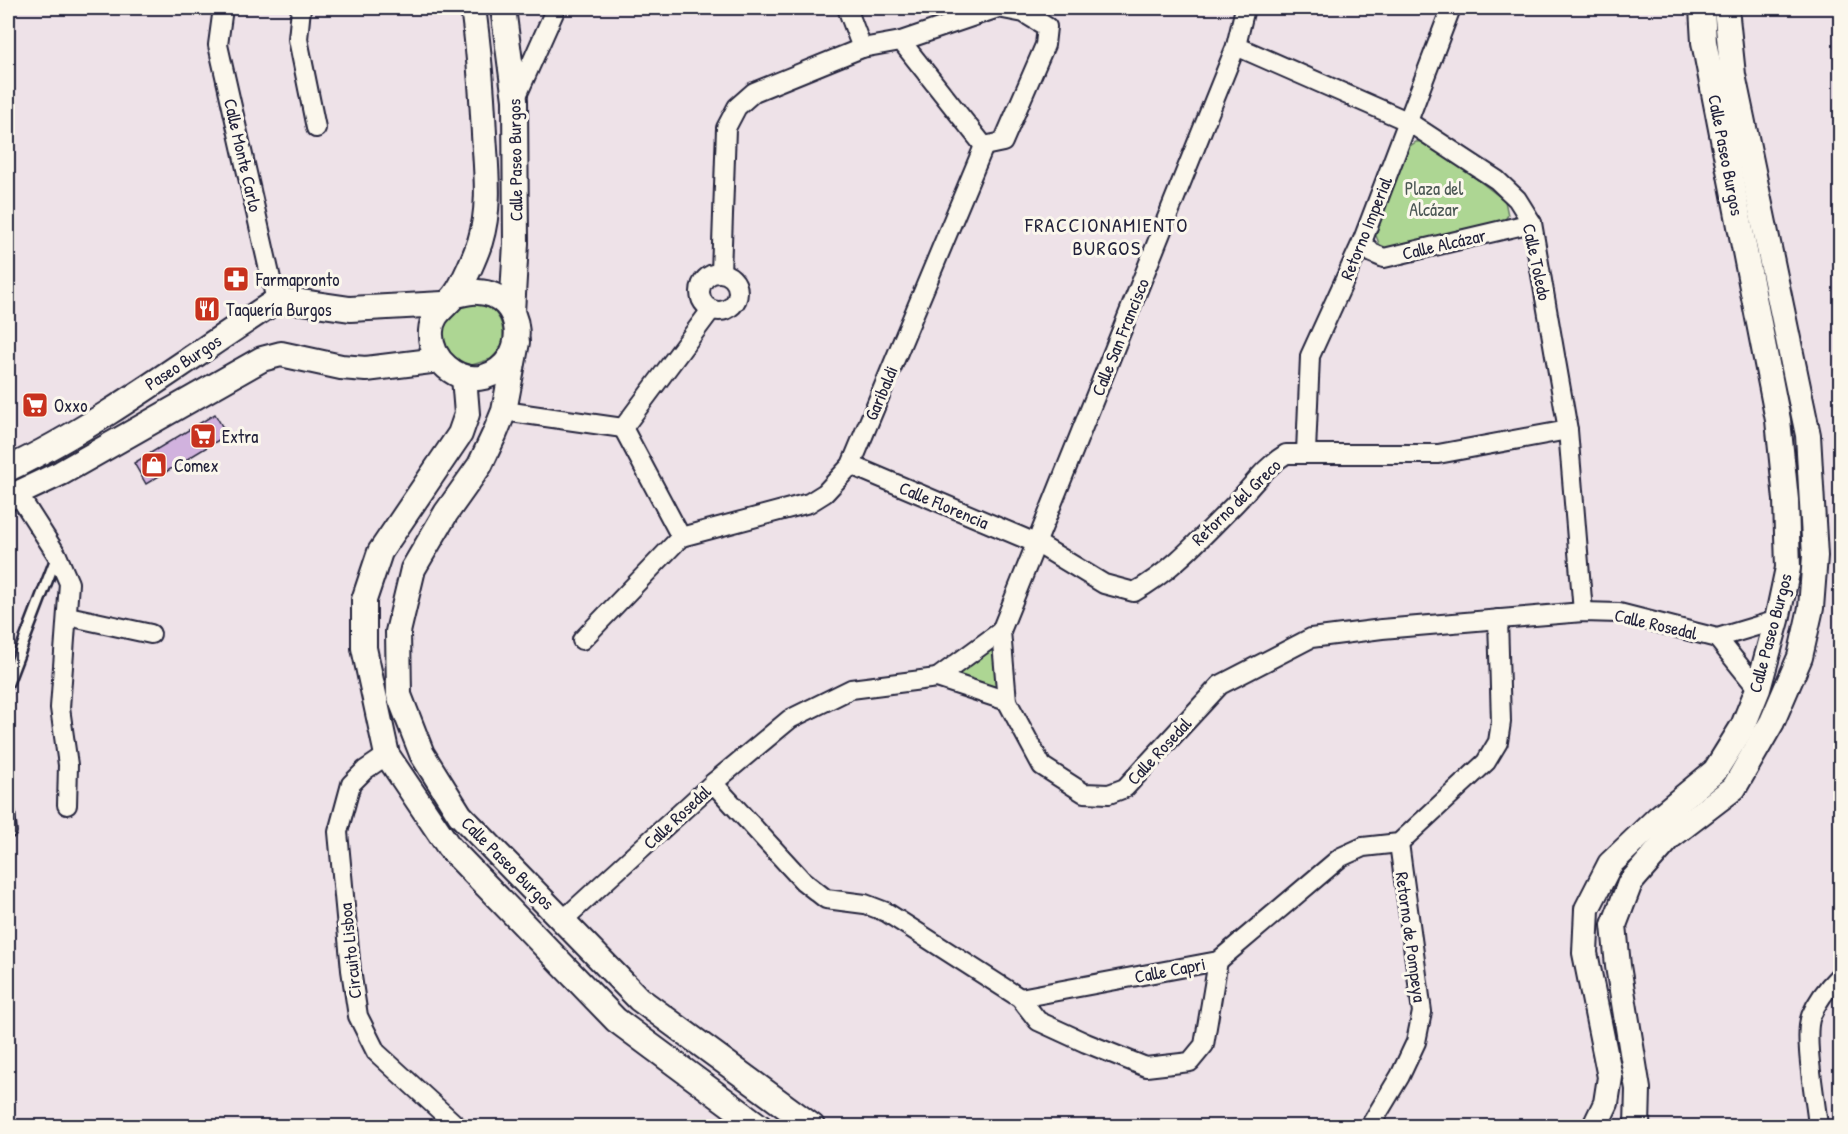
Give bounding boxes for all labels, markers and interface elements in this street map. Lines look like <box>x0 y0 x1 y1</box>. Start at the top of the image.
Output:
street label: Calle Paseo Burgos <box>1702 92 1750 218</box>
street label: Calle Monte Carlo <box>218 96 268 214</box>
street label: Calle Paseo Burgos <box>501 98 529 222</box>
street label: Retorno Imperial <box>1334 172 1398 283</box>
park label: Plaza del Alcázar <box>1405 176 1463 222</box>
district label: FRACCIONAMIENTO BURGOS <box>1024 211 1189 261</box>
street label: Calle Toledo <box>1517 221 1557 303</box>
street label: Calle Alcázar <box>1400 222 1488 266</box>
pharmacy icon: Farmapronto <box>221 264 251 294</box>
place label: Farmapronto <box>255 267 340 292</box>
street label: Calle San Francisco <box>1085 275 1155 399</box>
restaurant icon: Taquería Burgos <box>192 294 222 324</box>
place label: Taquería Burgos <box>226 297 332 322</box>
street label: Paseo Burgos <box>140 328 226 396</box>
street label: Garibaldi <box>858 362 904 424</box>
supermarket icon: Oxxo <box>20 390 50 420</box>
place label: Oxxo <box>54 393 87 418</box>
supermarket icon: Extra <box>188 421 218 451</box>
place label: Extra <box>222 424 258 449</box>
shop icon: Comex <box>139 450 169 480</box>
place label: Comex <box>174 453 219 478</box>
street label: Retorno del Greco <box>1186 453 1286 551</box>
street label: Calle Florencia <box>895 475 993 535</box>
street label: Calle Paseo Burgos <box>1742 570 1798 695</box>
street label: Calle Rosedal <box>1612 602 1700 646</box>
street label: Calle Rosedal <box>1121 711 1197 790</box>
street label: Calle Rosedal <box>638 779 717 855</box>
street label: Calle Paseo Burgos <box>456 811 560 915</box>
street label: Retorno de Pompeya <box>1389 870 1433 1004</box>
street label: Circuito Lisboa <box>333 902 367 1000</box>
street label: Calle Capri <box>1132 951 1208 989</box>

